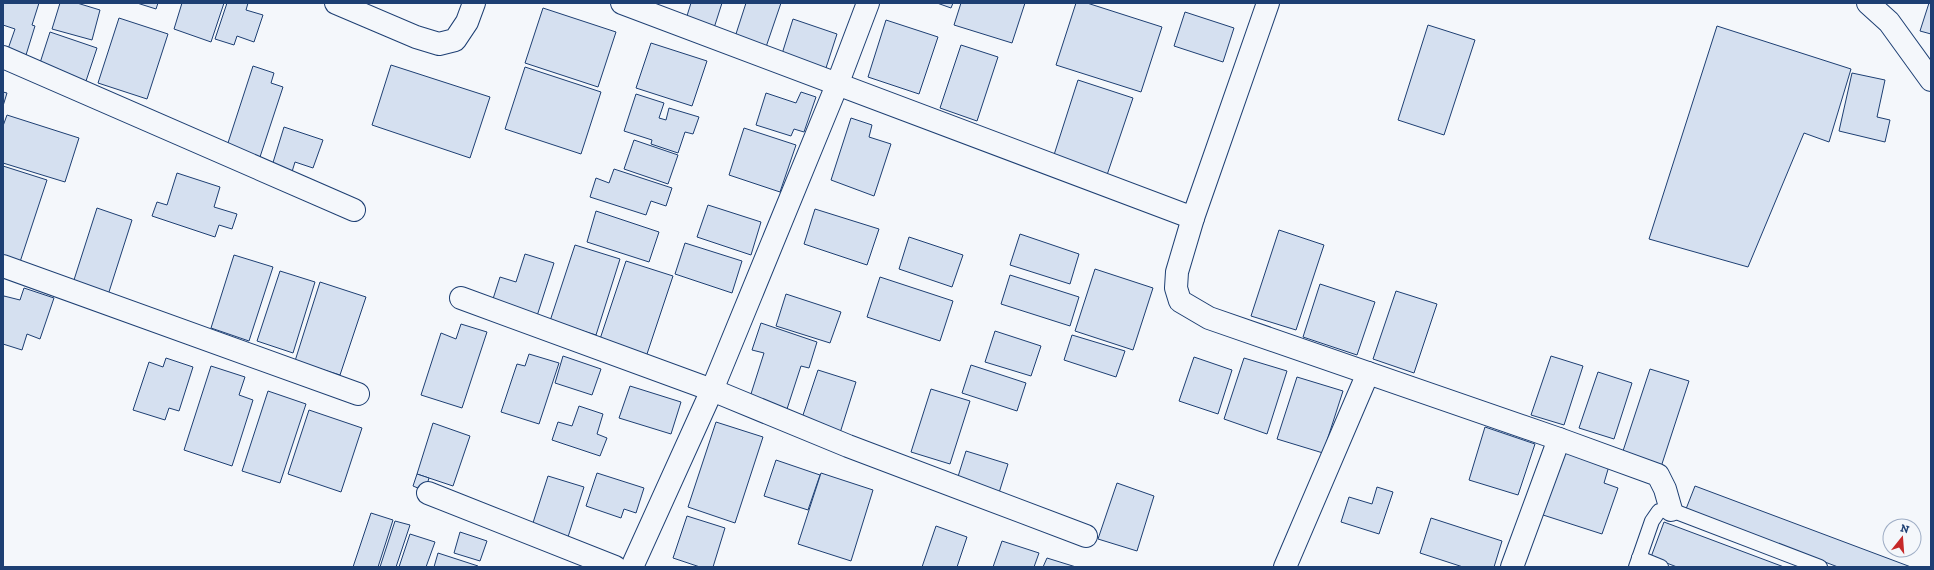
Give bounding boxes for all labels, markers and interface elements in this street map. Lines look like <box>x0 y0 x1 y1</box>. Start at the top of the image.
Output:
north arrow <box>1882 518 1922 558</box>
text: N <box>1899 521 1911 537</box>

